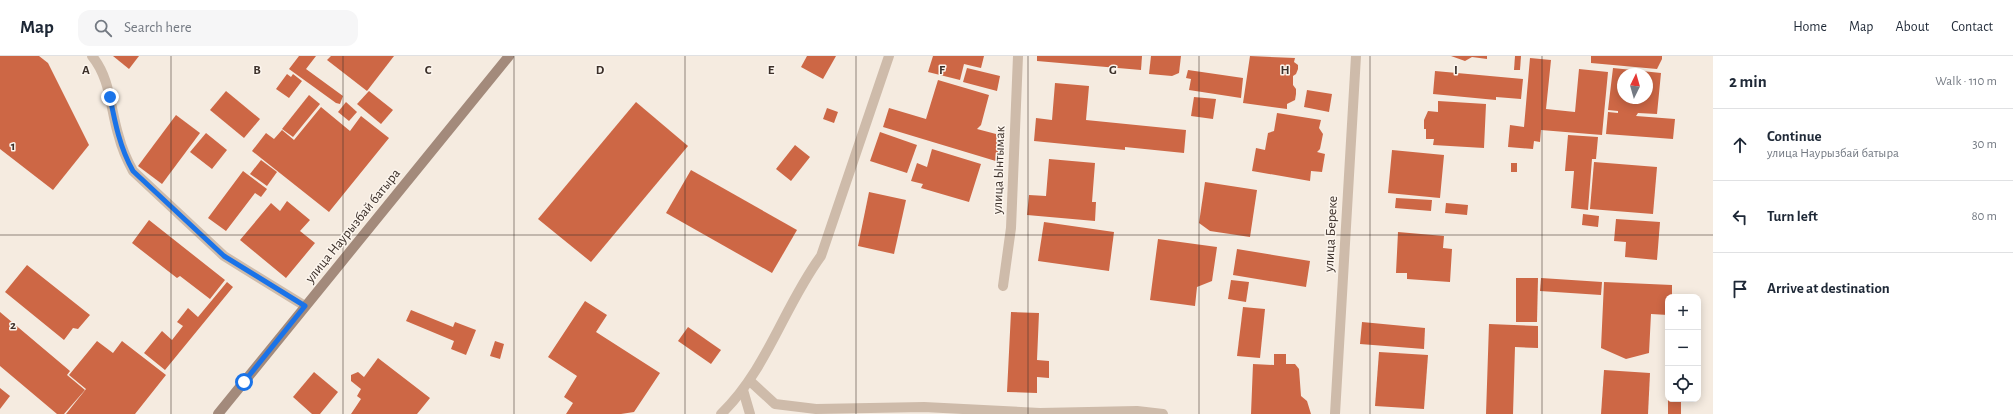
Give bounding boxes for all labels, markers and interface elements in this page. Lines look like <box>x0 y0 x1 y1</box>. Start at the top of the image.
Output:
search box <box>78 10 358 46</box>
icon: search <box>92 17 114 39</box>
text: Map <box>20 18 54 37</box>
text: Search here <box>124 20 192 35</box>
text: Home <box>1793 20 1827 34</box>
text: Map <box>1849 20 1873 34</box>
text: About <box>1895 20 1929 34</box>
text: Contact <box>1951 20 1993 34</box>
text: A <box>82 64 90 77</box>
text: B <box>253 64 261 77</box>
text: C <box>425 64 432 77</box>
text: D <box>596 64 605 77</box>
text: E <box>768 64 775 77</box>
text: F <box>939 64 946 77</box>
text: G <box>1109 64 1117 77</box>
text: H <box>1280 64 1290 77</box>
text: I <box>1454 64 1458 77</box>
north arrow <box>1617 68 1653 104</box>
text: 2 min <box>1729 73 1767 90</box>
text: Walk · 110 m <box>1935 75 1997 88</box>
route end <box>101 88 119 106</box>
street label: улица Ынтымак <box>990 125 1008 215</box>
text: Continue <box>1767 129 1822 144</box>
icon: ahead <box>1729 134 1751 156</box>
text: 30 m <box>1972 138 1997 151</box>
text: 1 <box>11 140 15 153</box>
text: улица Наурызбай батыра <box>1767 147 1899 160</box>
street label: улица Наурызбай батыра <box>302 166 404 286</box>
street label: улица Береке <box>1322 196 1340 273</box>
icon: left <box>1729 206 1751 228</box>
text: Turn left <box>1767 209 1818 224</box>
text: 80 m <box>1971 210 1997 223</box>
icon: arrive <box>1729 278 1751 300</box>
text: Arrive at destination <box>1767 281 1890 296</box>
map controls <box>1665 294 1701 402</box>
button: + <box>1665 294 1701 330</box>
text: 2 <box>10 319 16 332</box>
button: − <box>1665 330 1701 366</box>
button: locate <box>1665 366 1701 402</box>
route start <box>235 373 253 391</box>

